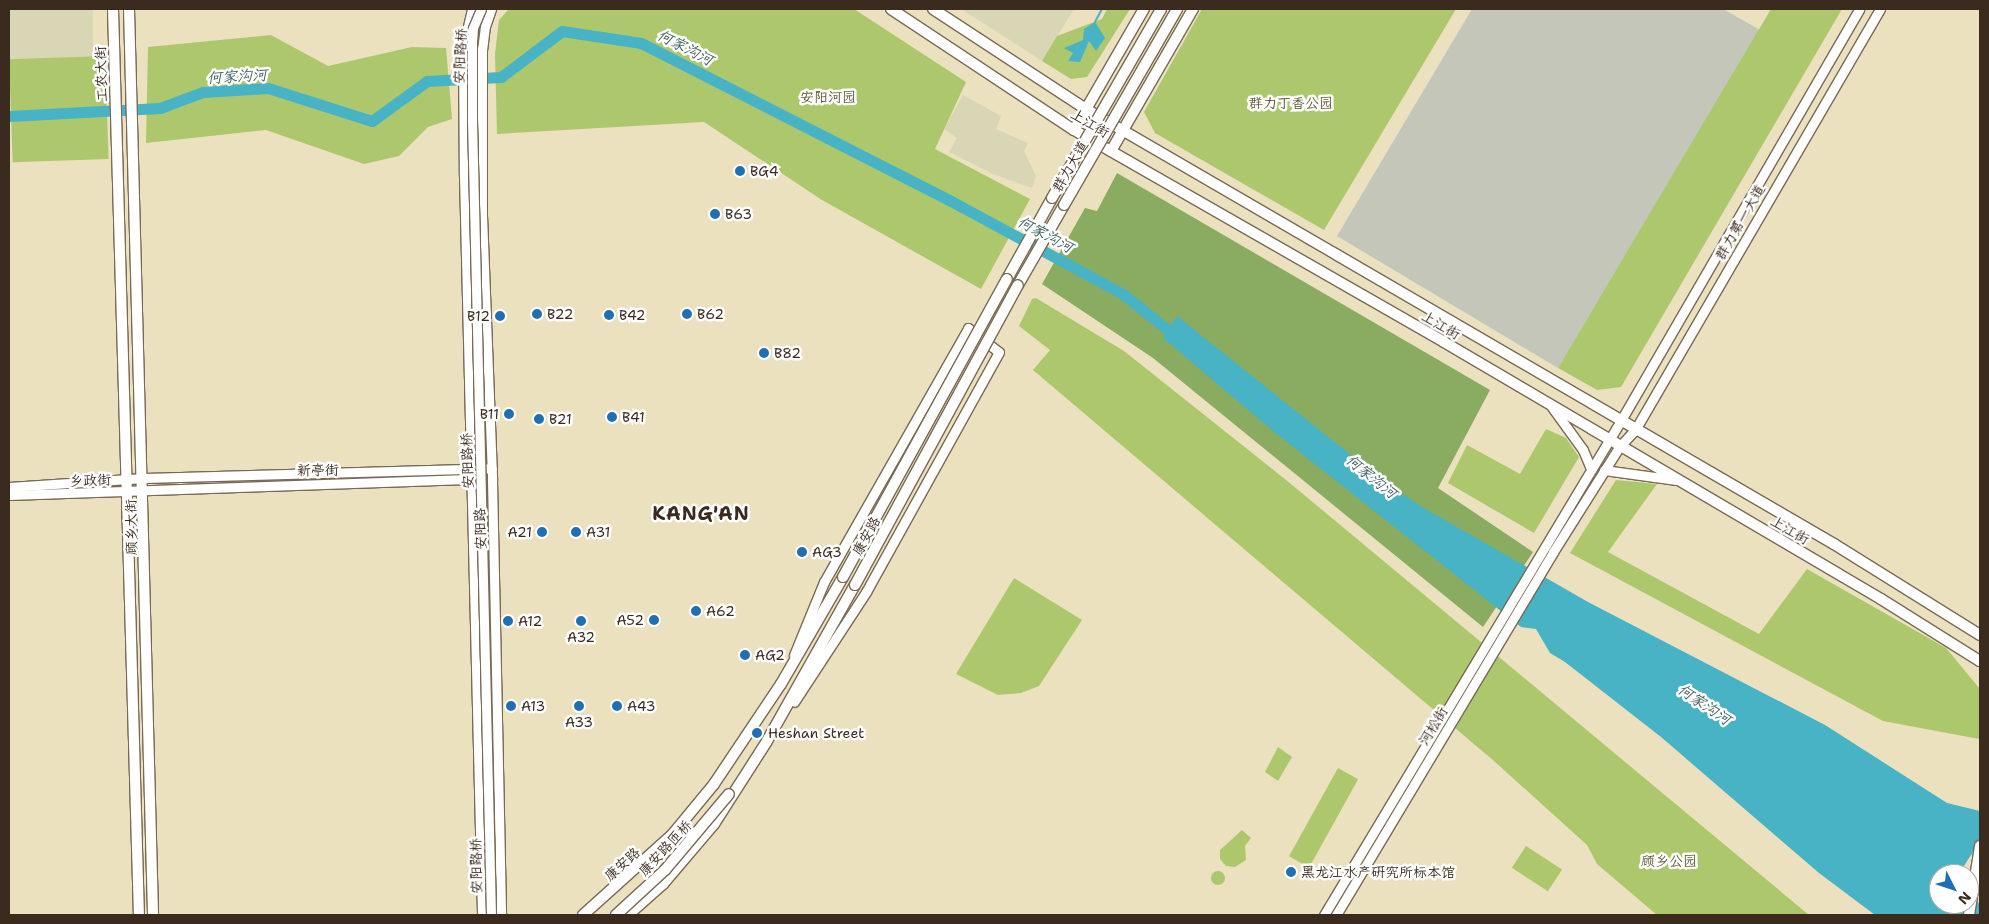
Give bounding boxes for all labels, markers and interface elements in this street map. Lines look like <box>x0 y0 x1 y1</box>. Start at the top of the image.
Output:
water label: 何家沟河 <box>654 26 716 70</box>
street label: 安阳路桥 <box>450 28 470 84</box>
street label: 工农大街 <box>92 46 110 102</box>
water label: 何家沟河 <box>207 66 267 88</box>
park label: 安阳河园 <box>800 89 856 105</box>
park label: 群力丁香公园 <box>1249 95 1333 111</box>
street label: 上江街 <box>1068 105 1112 141</box>
street label: 群力大道 <box>1049 138 1091 194</box>
place label: BG4 <box>750 163 779 179</box>
marker: BG4 <box>734 165 746 177</box>
street label: 群力第一大道 <box>1712 181 1768 263</box>
place label: B63 <box>725 206 752 222</box>
marker: B63 <box>709 208 721 220</box>
water label: 何家沟河 <box>1014 213 1076 257</box>
place label: B22 <box>547 306 574 322</box>
place label: B62 <box>697 306 724 322</box>
place label: B42 <box>619 307 646 323</box>
street label: 上江街 <box>1419 307 1463 343</box>
place label: B12 <box>467 308 490 324</box>
marker: B22 <box>531 308 543 320</box>
marker: B62 <box>681 308 693 320</box>
marker: B42 <box>603 309 615 321</box>
marker: B12 <box>494 310 506 322</box>
place label: B82 <box>774 345 801 361</box>
marker: B82 <box>758 347 770 359</box>
place label: B11 <box>480 406 499 422</box>
marker: B11 <box>503 408 515 420</box>
place label: B41 <box>622 409 645 425</box>
place label: B21 <box>549 411 572 427</box>
marker: B41 <box>606 411 618 423</box>
marker: B21 <box>533 413 545 425</box>
street label: 安阳路桥 <box>458 433 476 489</box>
water label: 何家沟河 <box>1342 451 1400 503</box>
street label: 新亭街 <box>297 461 339 479</box>
street label: 乡政街 <box>69 471 111 489</box>
street label: 顾乡大街 <box>122 499 140 555</box>
district label: KANG'AN <box>651 503 751 525</box>
street label: 安阳路 <box>471 508 489 550</box>
street label: 上江街 <box>1768 512 1812 548</box>
street label: 康安路 <box>848 514 884 558</box>
place label: A21 <box>508 524 532 540</box>
place label: A31 <box>586 524 610 540</box>
marker: A21 <box>536 526 548 538</box>
marker: A31 <box>570 526 582 538</box>
place label: AG3 <box>812 544 842 560</box>
marker: AG3 <box>796 546 808 558</box>
place label: A62 <box>706 603 735 619</box>
marker: A62 <box>690 605 702 617</box>
place label: A52 <box>616 612 644 628</box>
place label: A12 <box>518 613 542 629</box>
marker: A52 <box>648 614 660 626</box>
marker: A12 <box>502 615 514 627</box>
marker: A32 <box>575 615 587 627</box>
place label: A32 <box>567 629 595 645</box>
place label: AG2 <box>755 647 785 663</box>
marker: AG2 <box>739 649 751 661</box>
water label: 何家沟河 <box>1674 681 1734 729</box>
place label: A13 <box>521 698 545 714</box>
place label: A43 <box>627 698 655 714</box>
marker: A13 <box>505 700 517 712</box>
marker: A33 <box>573 700 585 712</box>
marker: A43 <box>611 700 623 712</box>
street label: 河松街 <box>1415 704 1451 748</box>
place label: A33 <box>565 714 593 730</box>
place label: Heshan Street <box>768 725 864 741</box>
marker: Heshan Street <box>750 726 764 740</box>
street label: 康安路匝桥 <box>635 817 695 879</box>
street label: 安阳路桥 <box>467 838 485 894</box>
street label: 康安路 <box>601 844 643 884</box>
park label: 顾乡公园 <box>1641 853 1697 869</box>
place label: 黑龙江水产研究所标本馆 <box>1301 864 1455 880</box>
north arrow <box>1929 864 1979 914</box>
marker: 黑龙江水产研究所标本馆 <box>1285 866 1297 878</box>
text: N <box>1954 888 1975 908</box>

